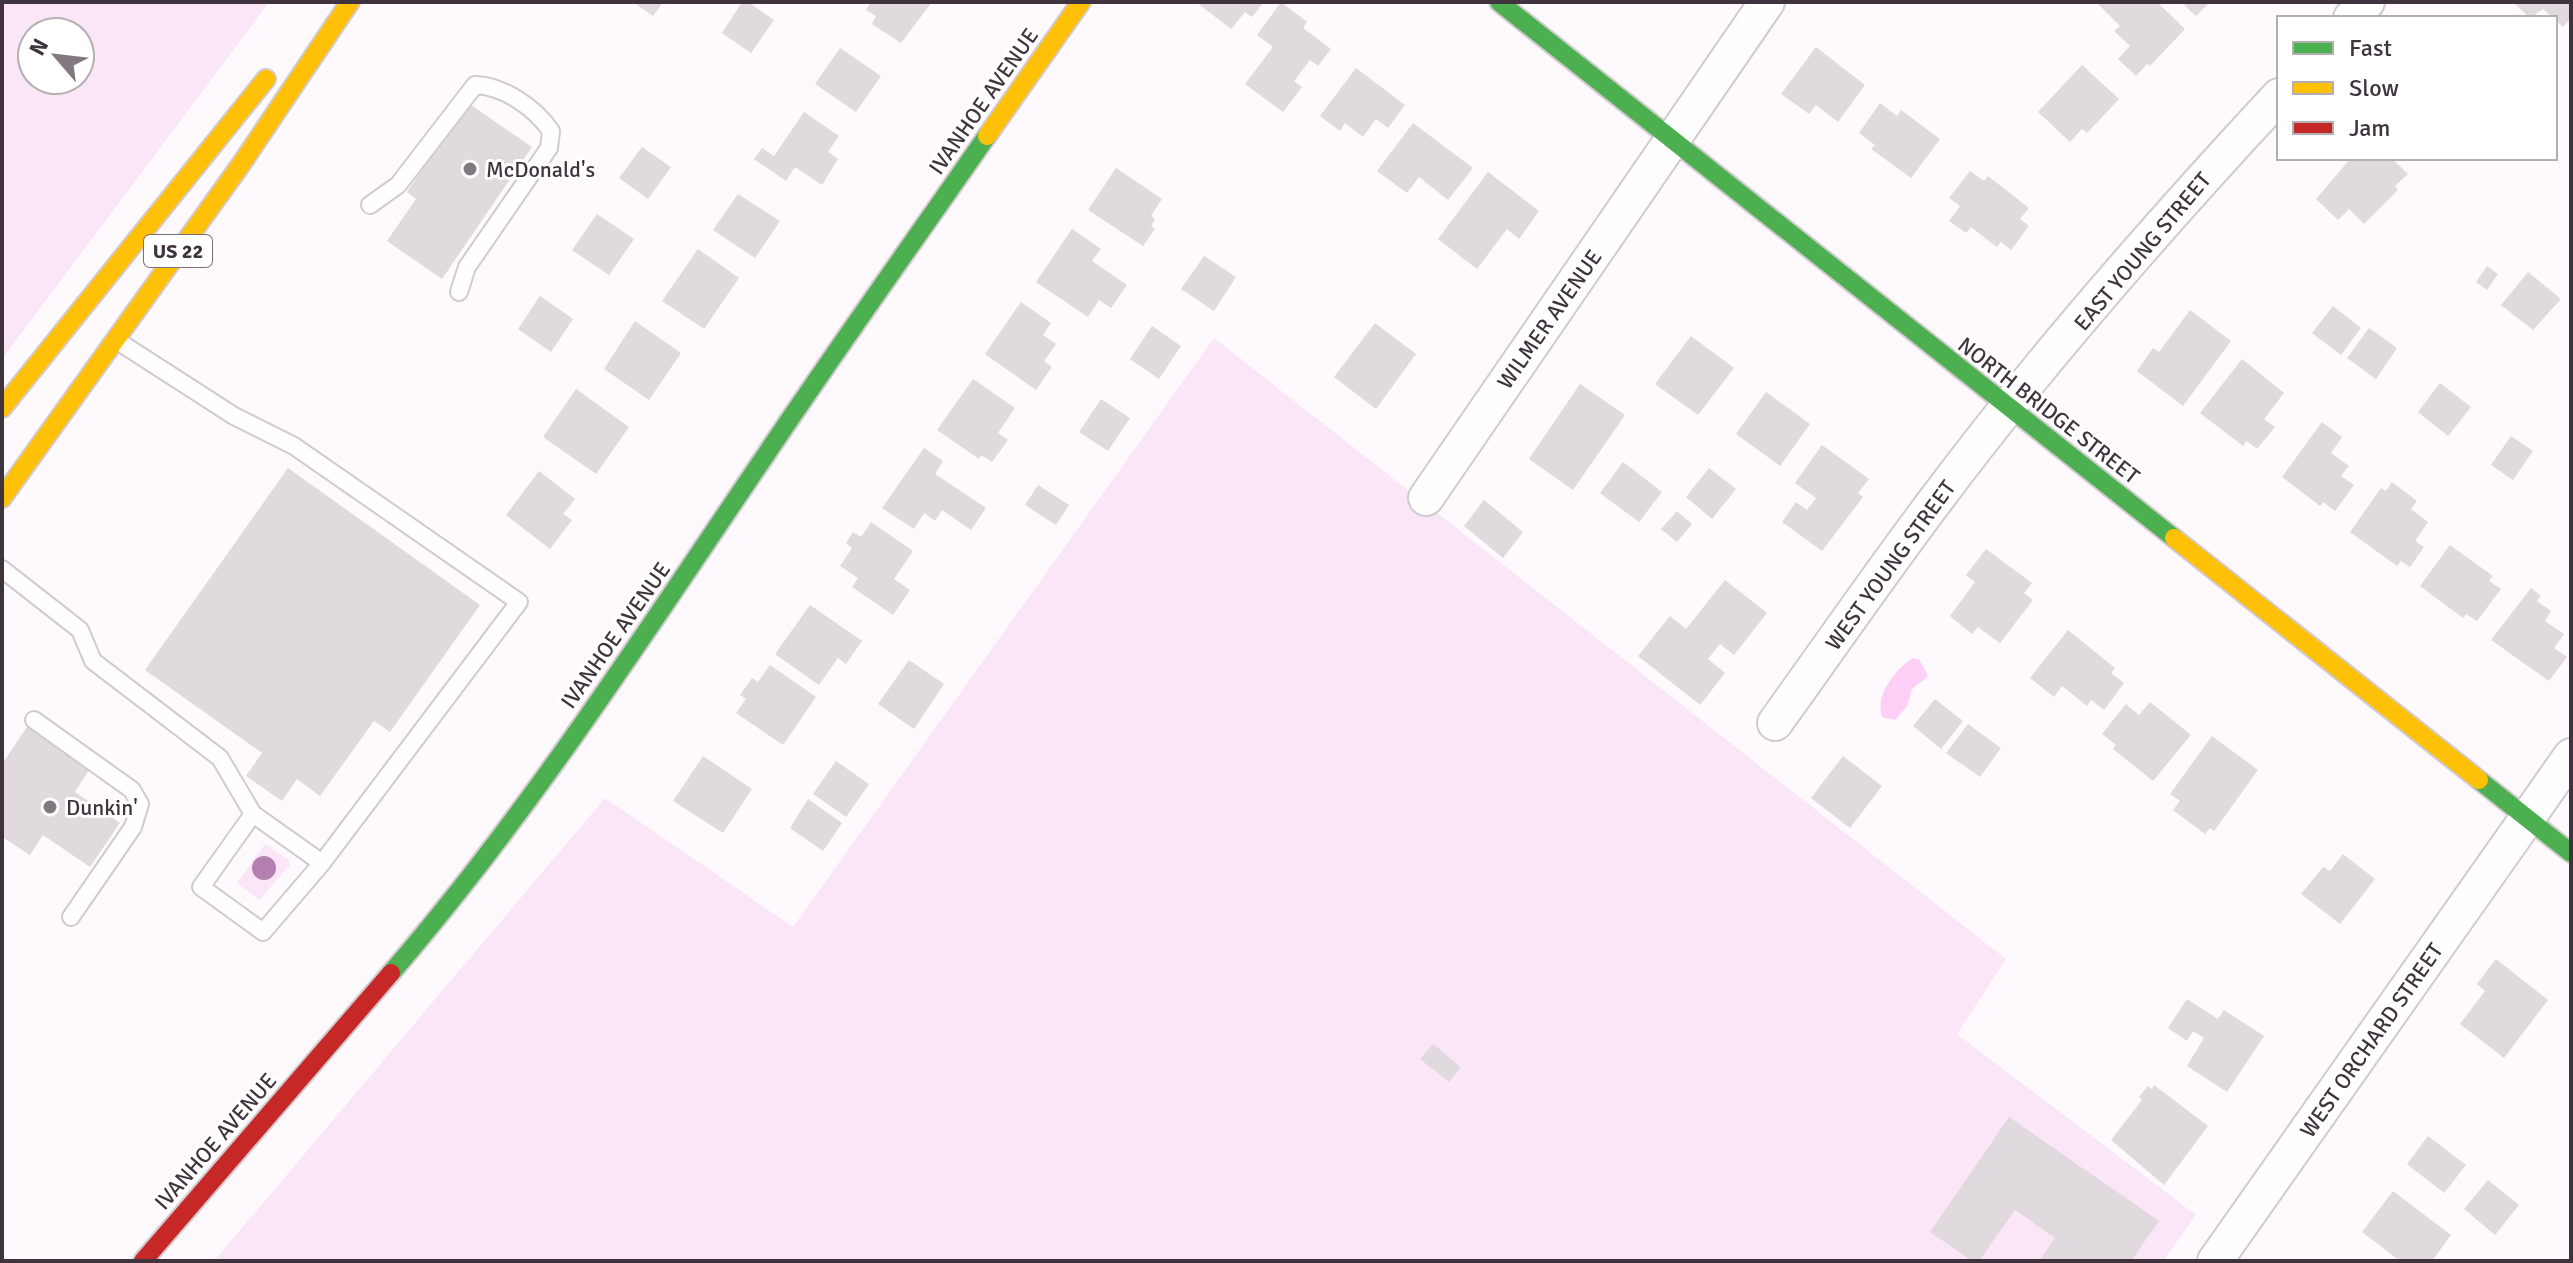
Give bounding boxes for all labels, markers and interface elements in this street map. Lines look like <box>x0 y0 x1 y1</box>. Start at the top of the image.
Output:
north arrow <box>16 16 96 96</box>
legend <box>2277 16 2557 160</box>
street label: IVANHOE AVENUE <box>923 23 1044 180</box>
text: Fast <box>2349 33 2392 63</box>
text: N <box>23 34 54 60</box>
text: Slow <box>2349 73 2399 103</box>
text: Jam <box>2349 113 2390 143</box>
place label: McDonald's <box>486 156 595 183</box>
marker: McDonald's <box>461 160 479 178</box>
street label: EAST YOUNG STREET <box>2068 167 2217 336</box>
road number: US 22 <box>144 235 212 267</box>
street label: WILMER AVENUE <box>1491 244 1608 394</box>
street label: NORTH BRIDGE STREET <box>1953 331 2145 490</box>
street label: WEST YOUNG STREET <box>1820 475 1961 656</box>
street label: IVANHOE AVENUE <box>555 557 676 714</box>
place label: Dunkin' <box>66 794 138 821</box>
marker: Dunkin' <box>41 798 59 816</box>
street label: WEST ORCHARD STREET <box>2294 938 2449 1143</box>
street label: IVANHOE AVENUE <box>149 1067 282 1215</box>

